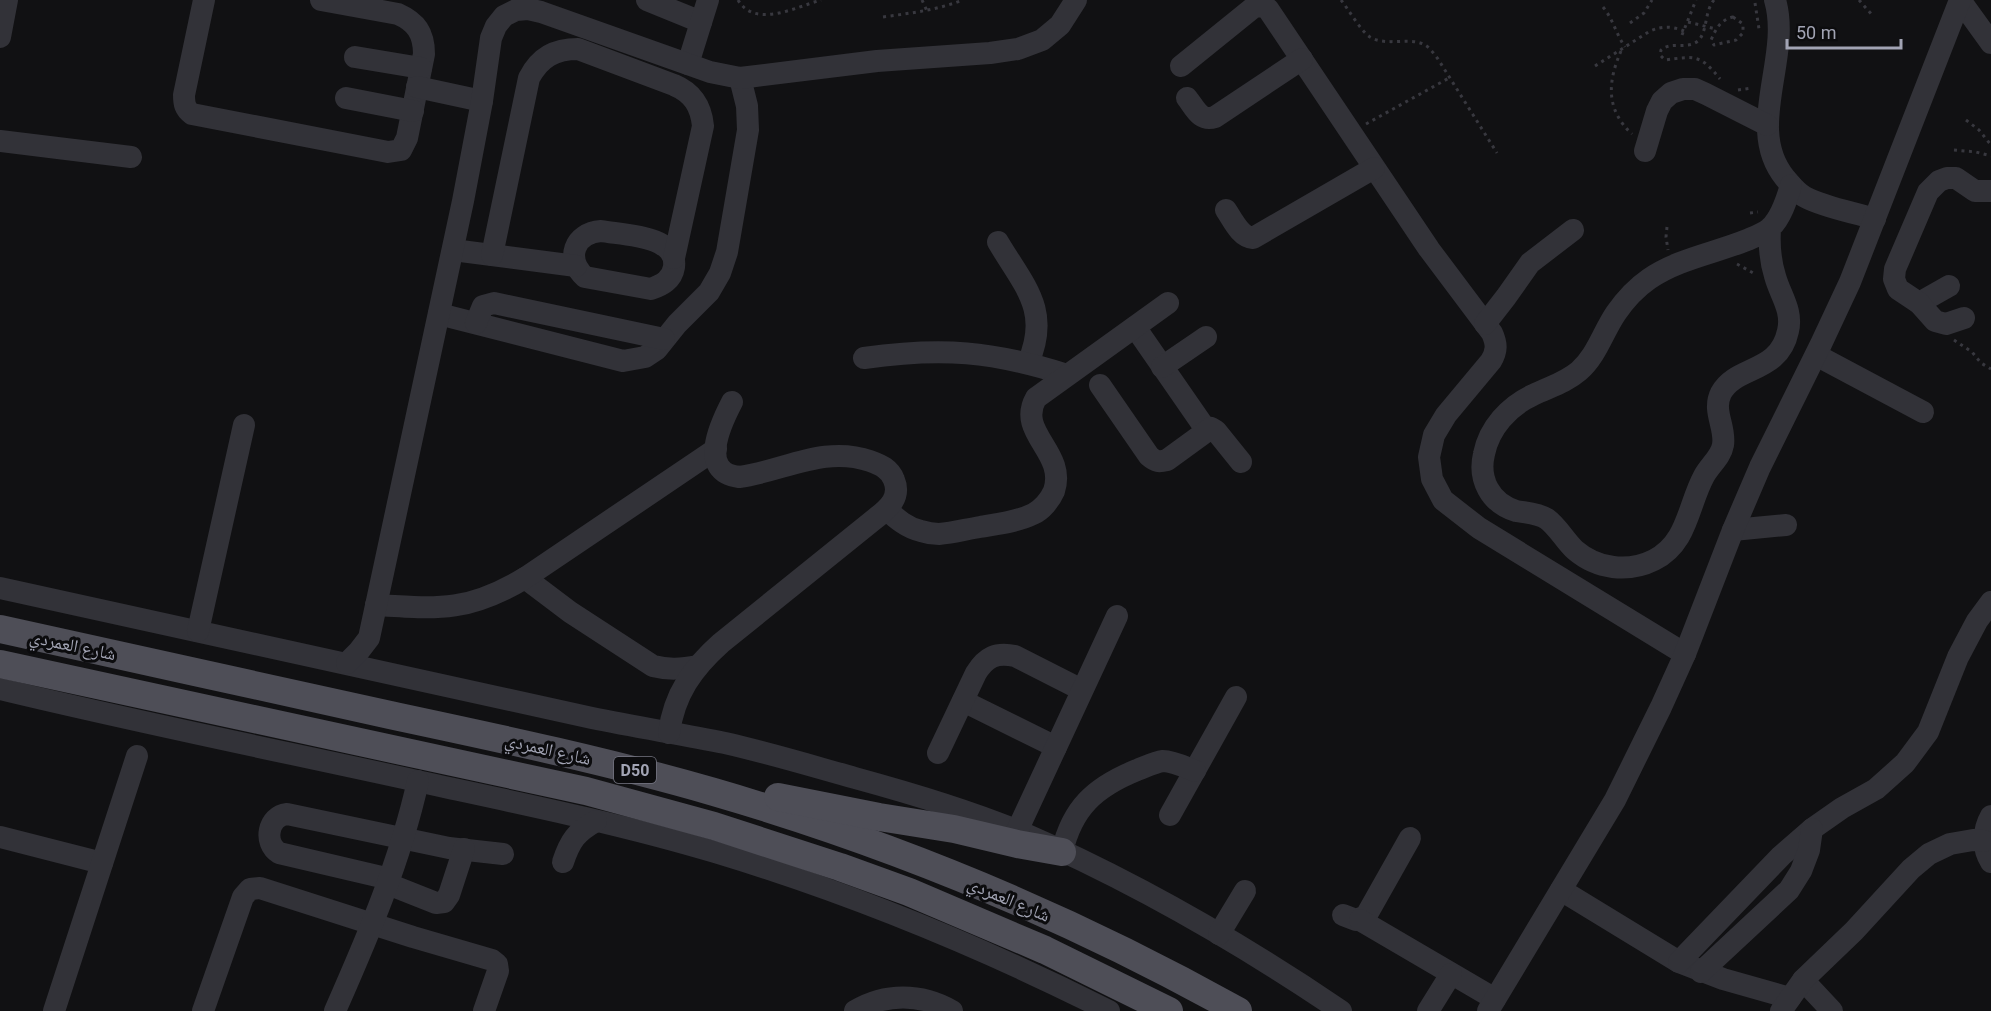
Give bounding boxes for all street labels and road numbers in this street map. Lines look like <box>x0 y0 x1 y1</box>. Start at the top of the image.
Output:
street label: شارع العمردي <box>27 626 118 669</box>
street label: شارع العمردي <box>502 729 593 774</box>
road number: D50 <box>614 757 656 783</box>
street label: شارع العمردي <box>963 872 1053 930</box>

